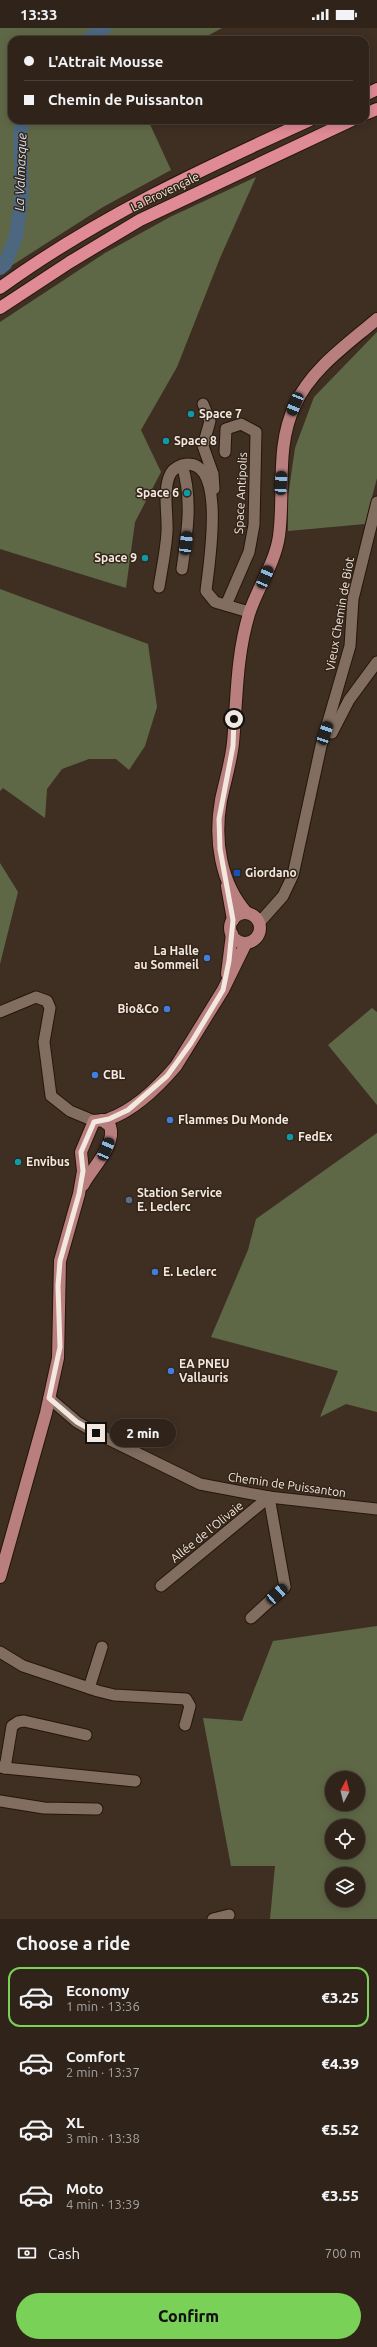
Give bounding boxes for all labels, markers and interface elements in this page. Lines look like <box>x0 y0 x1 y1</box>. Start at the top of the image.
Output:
text: 13:33 <box>20 6 58 23</box>
text: L'Attrait Mousse <box>48 53 163 70</box>
text: Chemin de Puissanton <box>48 91 203 108</box>
water label: La Valmasque <box>12 132 28 211</box>
street label: La Provençale <box>128 169 201 214</box>
car <box>285 391 305 417</box>
place label: Space 7 <box>199 407 242 420</box>
marker: Space 7 <box>186 409 196 419</box>
place label: Space 8 <box>174 434 217 447</box>
marker: Space 8 <box>161 436 171 446</box>
street label: Space Antipolis <box>232 452 249 534</box>
car <box>274 471 288 495</box>
place label: Space 6 <box>136 486 179 499</box>
marker: Space 6 <box>182 488 192 498</box>
car <box>179 530 193 556</box>
place label: Space 9 <box>94 551 137 564</box>
marker: Space 9 <box>140 553 150 563</box>
street label: Vieux Chemin de Biot <box>323 556 356 672</box>
car <box>255 564 275 590</box>
route start <box>225 710 243 728</box>
car <box>316 720 334 746</box>
place label: Giordano <box>245 866 297 879</box>
marker: Giordano <box>232 868 242 878</box>
place label: La Halle au Sommeil <box>134 944 199 971</box>
marker: La Halle au Sommeil <box>202 953 212 963</box>
place label: Bio&Co <box>117 1002 159 1015</box>
marker: Bio&Co <box>162 1004 172 1014</box>
place label: CBL <box>103 1068 126 1081</box>
marker: CBL <box>90 1070 100 1080</box>
place label: Flammes Du Monde <box>178 1113 289 1126</box>
marker: Flammes Du Monde <box>165 1115 175 1125</box>
place label: FedEx <box>298 1130 333 1143</box>
marker: FedEx <box>285 1132 295 1142</box>
car <box>96 1136 116 1162</box>
place label: Envibus <box>26 1155 70 1168</box>
marker: Envibus <box>13 1157 23 1167</box>
place label: Station Service E. Leclerc <box>137 1186 222 1213</box>
marker: Station Service E. Leclerc <box>124 1195 134 1205</box>
place label: E. Leclerc <box>163 1265 217 1278</box>
marker: E. Leclerc <box>150 1267 160 1277</box>
place label: EA PNEU Vallauris <box>179 1357 230 1384</box>
marker: EA PNEU Vallauris <box>166 1366 176 1376</box>
callout: 2 min <box>110 1419 176 1447</box>
route end <box>87 1424 105 1442</box>
text: 2 min <box>126 1426 160 1440</box>
street label: Chemin de Puissanton <box>227 1470 347 1499</box>
street label: Allée de l'Olivaie <box>168 1498 245 1565</box>
car <box>264 1582 290 1606</box>
north arrow <box>325 1771 365 1811</box>
map controls <box>325 1771 365 1907</box>
button: locate <box>325 1819 365 1859</box>
button: layers <box>325 1867 365 1907</box>
text: Choose a ride <box>16 1933 130 1953</box>
icon: car <box>18 1979 54 2015</box>
text: Economy <box>66 1982 130 1999</box>
text: €3.25 <box>321 1989 359 2006</box>
text: 1 min · 13:36 <box>66 1999 140 2013</box>
icon: car <box>18 2045 54 2081</box>
text: Comfort <box>66 2048 125 2065</box>
text: €4.39 <box>321 2055 359 2072</box>
text: 2 min · 13:37 <box>66 2065 140 2079</box>
icon: car <box>18 2111 54 2147</box>
text: XL <box>66 2114 84 2131</box>
text: €5.52 <box>321 2121 359 2138</box>
text: 3 min · 13:38 <box>66 2131 140 2145</box>
icon: car <box>18 2177 54 2213</box>
text: Moto <box>66 2180 104 2197</box>
text: €3.55 <box>321 2187 359 2204</box>
text: 4 min · 13:39 <box>66 2197 140 2211</box>
icon: cash <box>16 2242 38 2264</box>
text: Cash <box>48 2245 80 2262</box>
text: 700 m <box>325 2246 361 2260</box>
button: Confirm <box>16 2293 361 2339</box>

